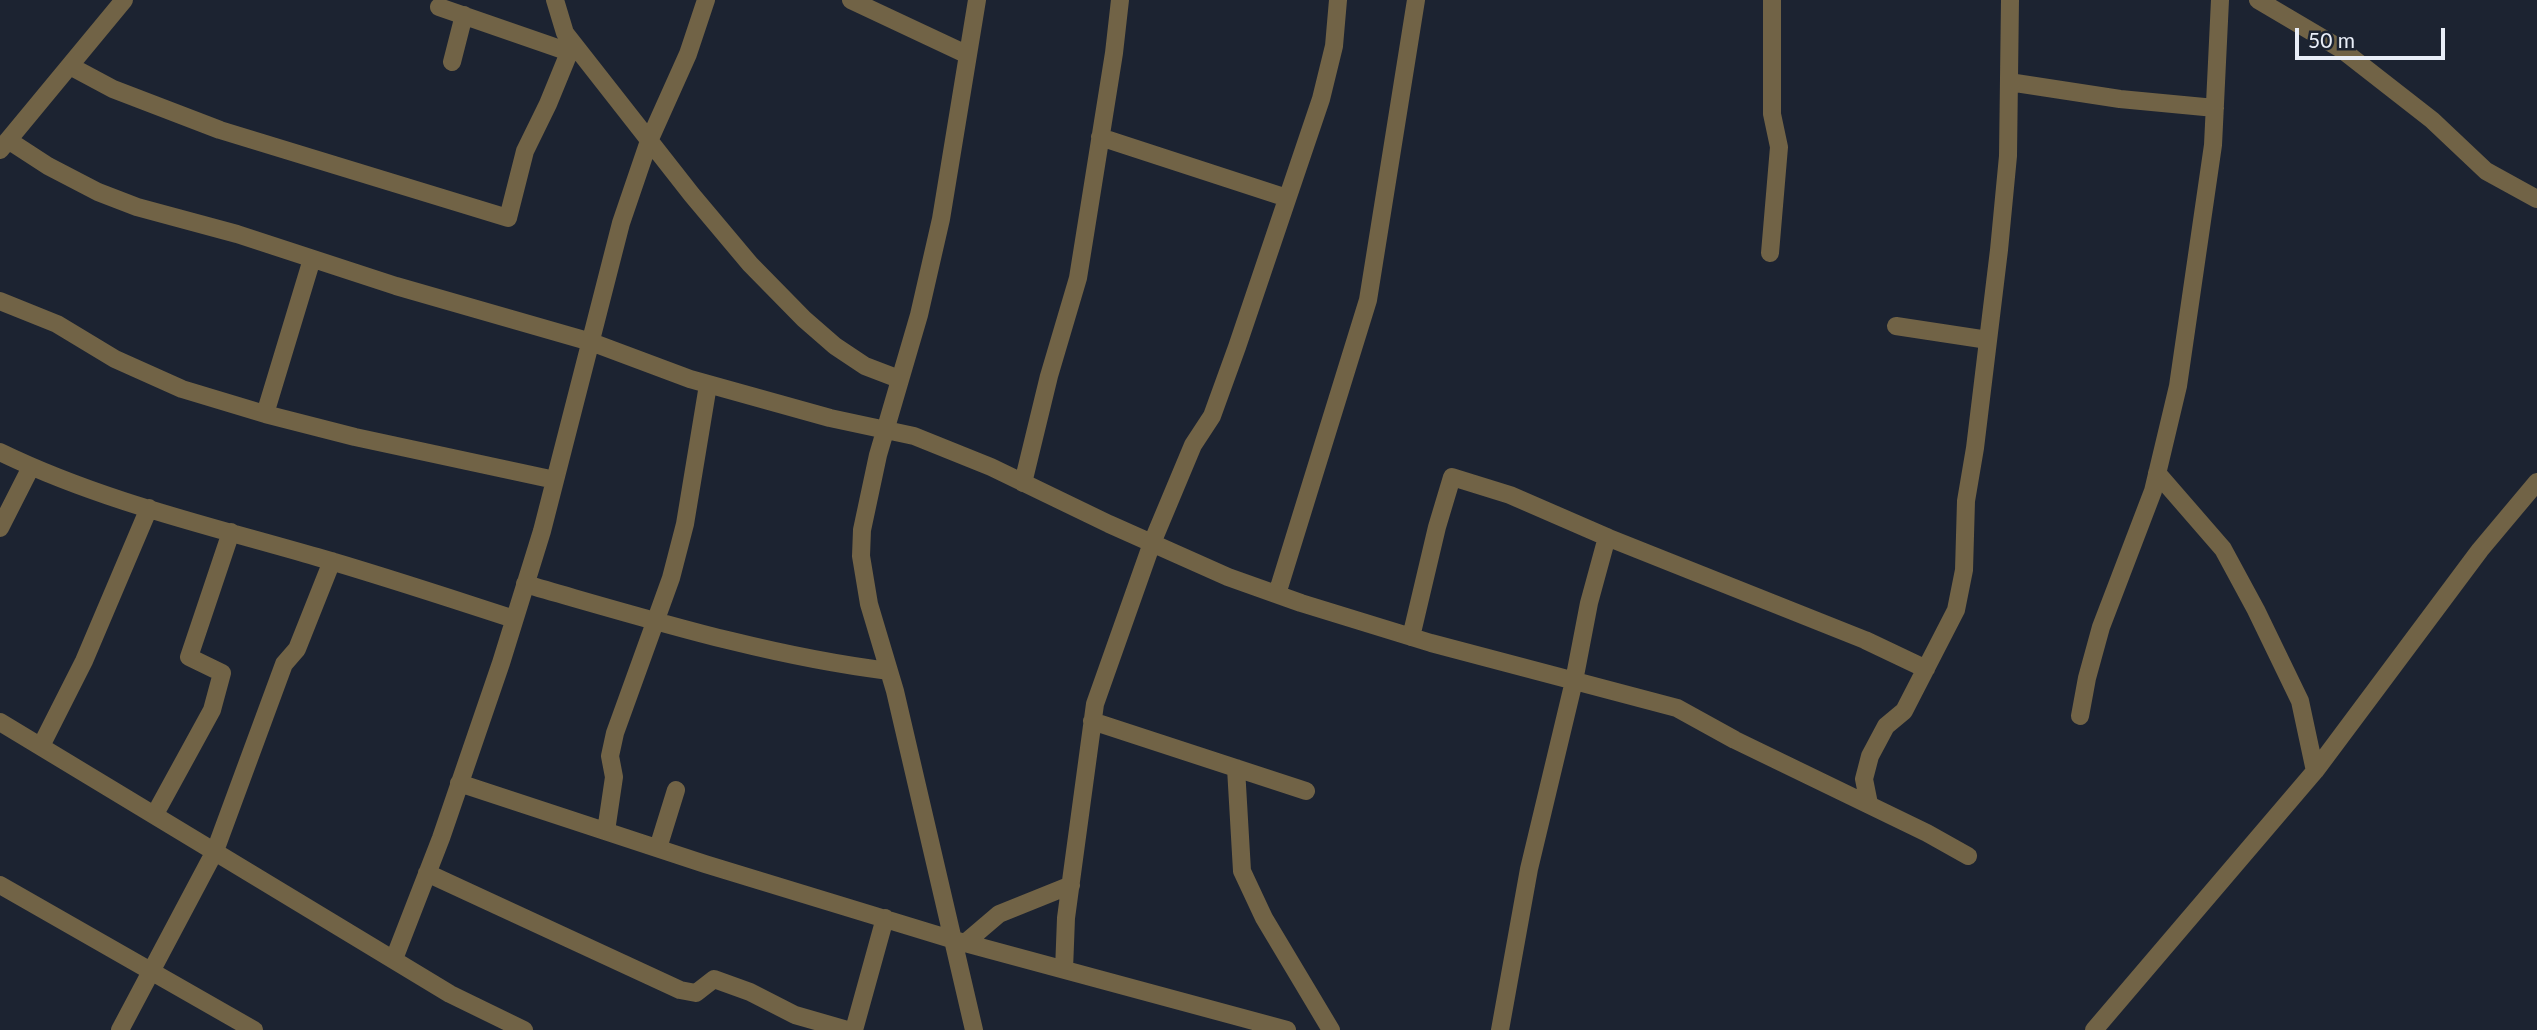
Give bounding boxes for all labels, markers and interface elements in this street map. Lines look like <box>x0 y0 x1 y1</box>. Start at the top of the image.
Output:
scale bar <box>2299 14 2450 58</box>
text: 50 m <box>2308 27 2355 52</box>

